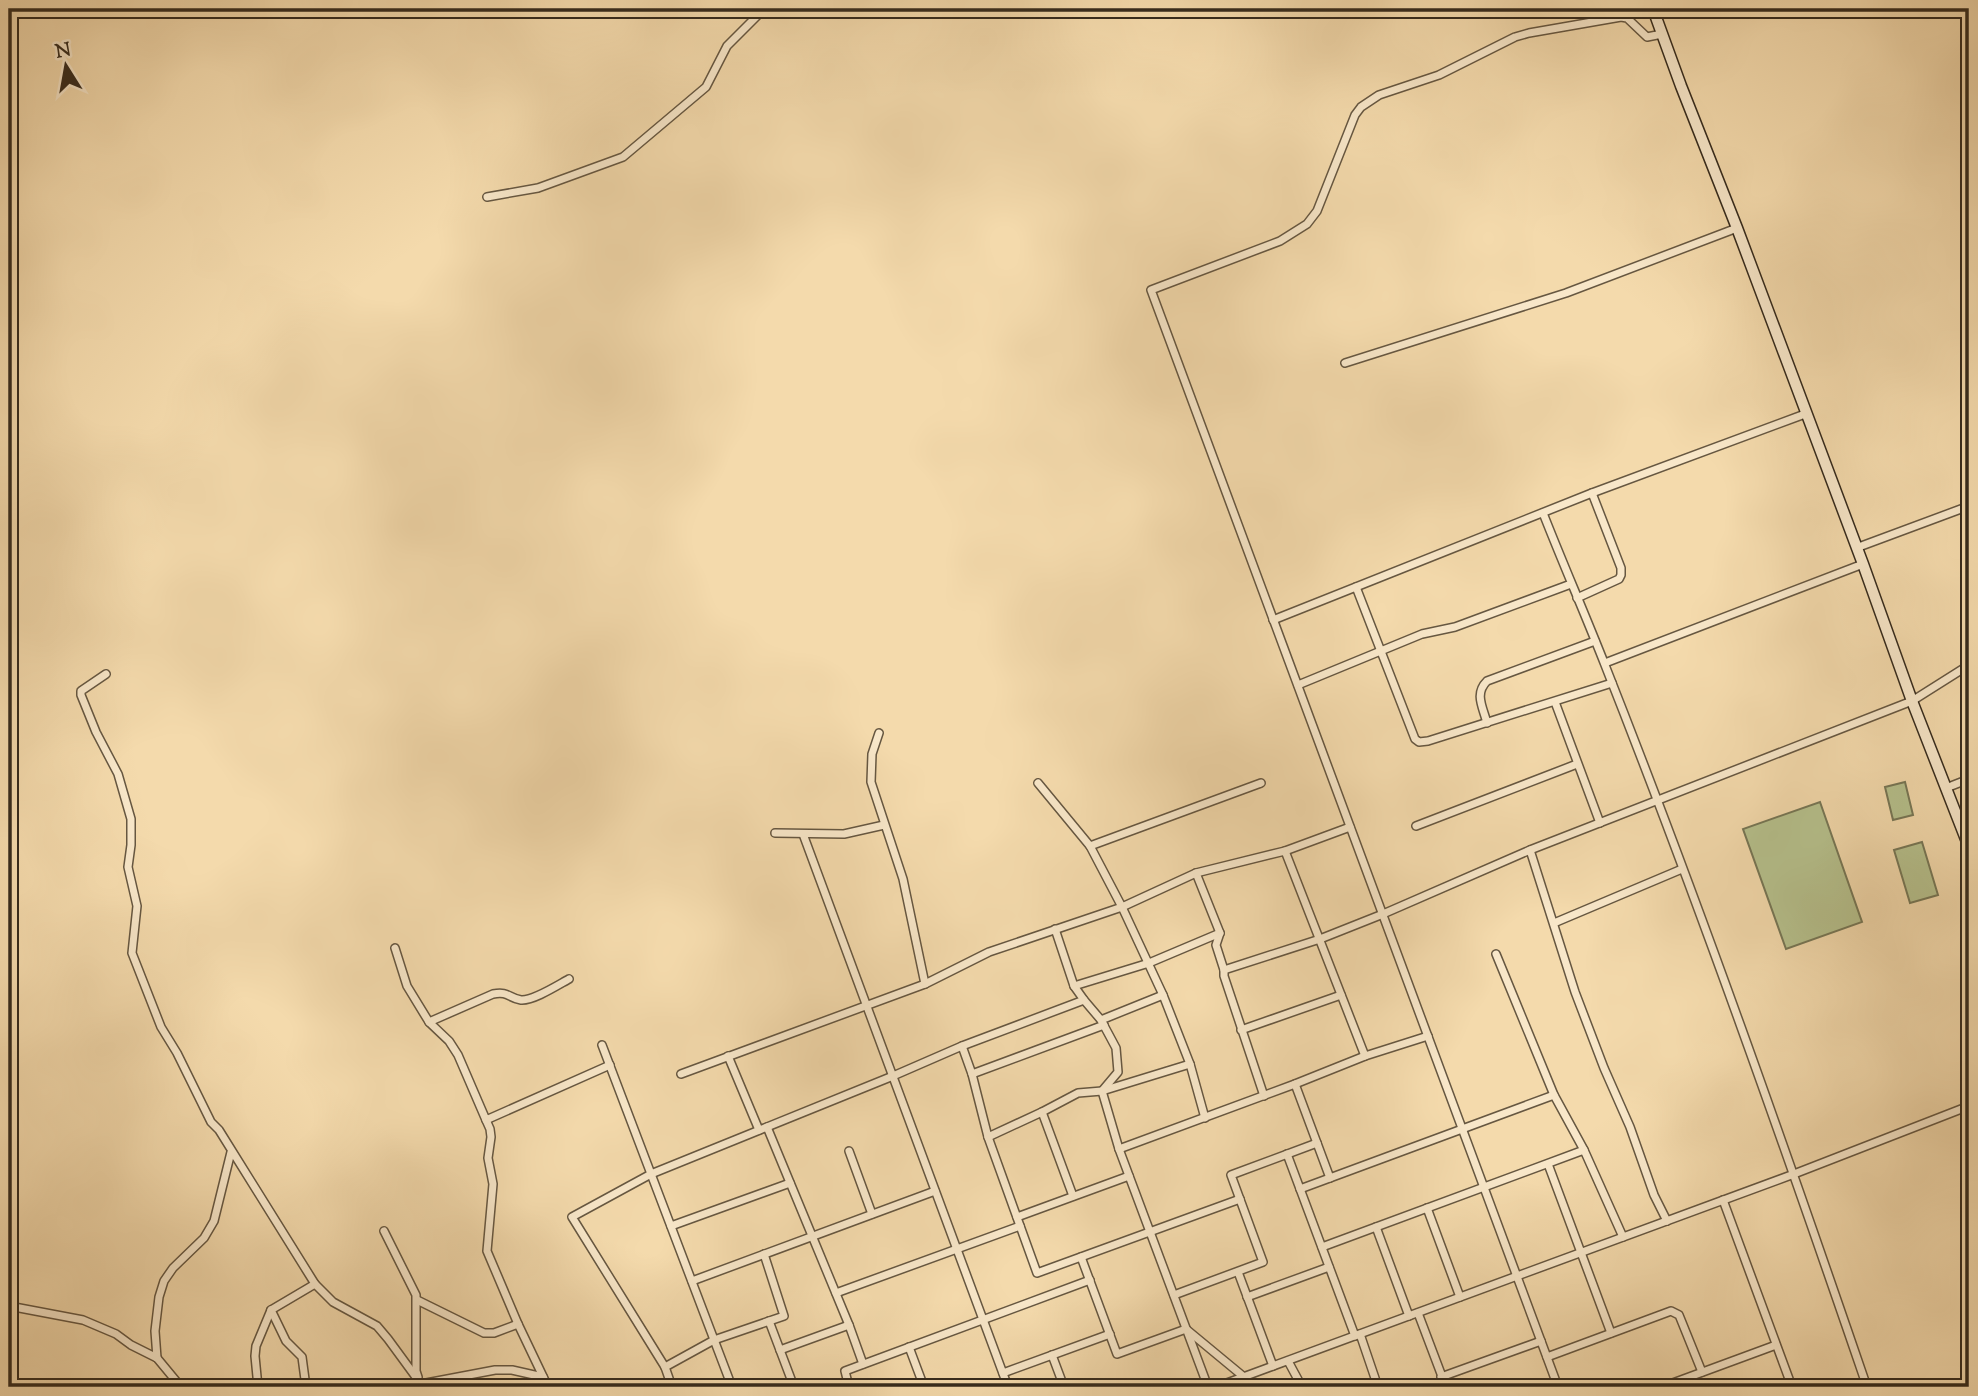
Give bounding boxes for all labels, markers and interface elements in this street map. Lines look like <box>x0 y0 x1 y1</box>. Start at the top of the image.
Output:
north arrow <box>32 32 102 102</box>
text: N <box>53 37 73 66</box>

